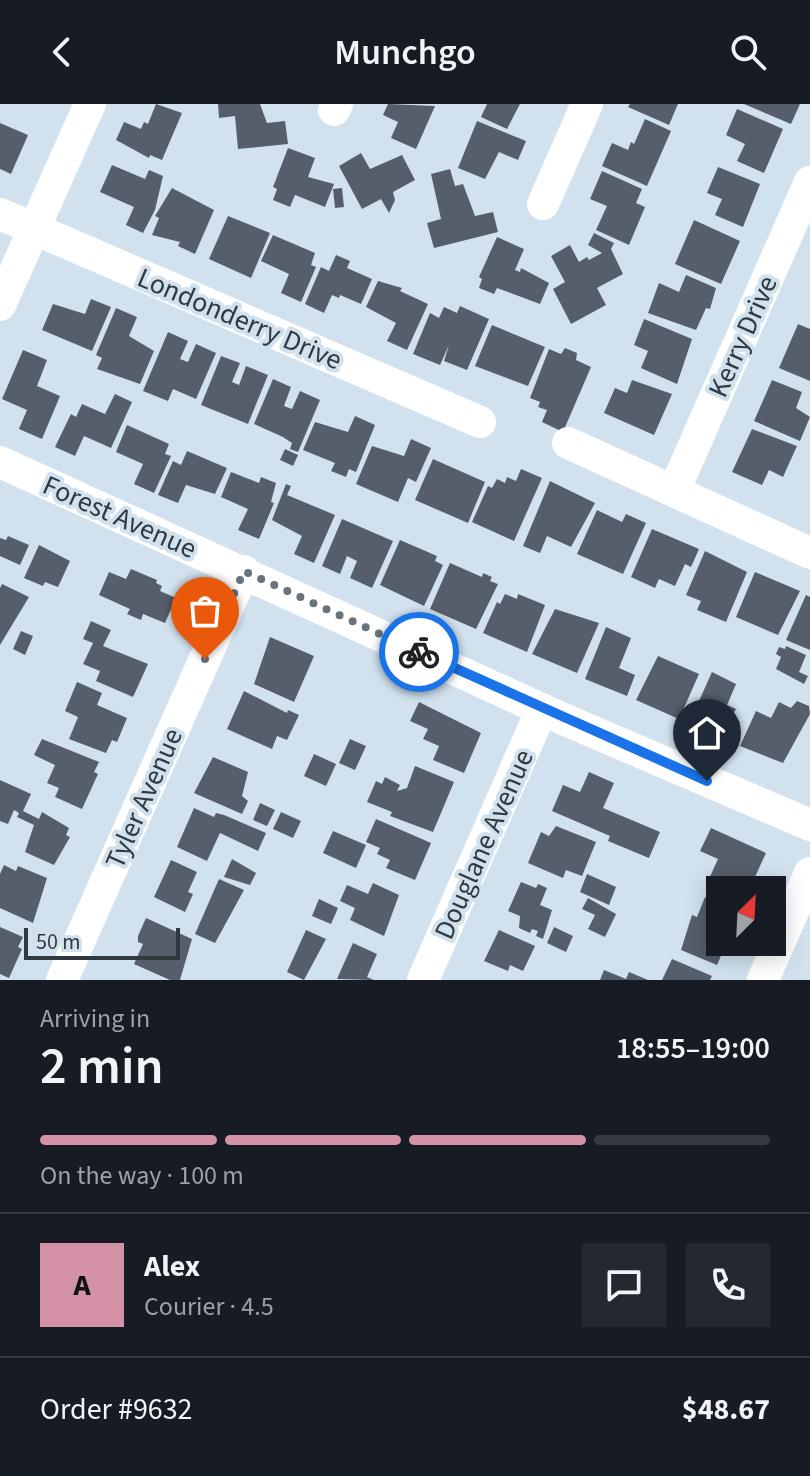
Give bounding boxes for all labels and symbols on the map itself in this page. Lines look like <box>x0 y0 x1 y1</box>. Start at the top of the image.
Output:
street label: Londonderry Drive <box>131 258 348 380</box>
street label: Kerry Drive <box>698 269 788 404</box>
street label: Forest Avenue <box>36 465 203 569</box>
pin <box>171 577 239 659</box>
courier <box>379 612 459 692</box>
pin <box>673 699 741 781</box>
street label: Tyler Avenue <box>95 722 193 875</box>
street label: Douglane Avenue <box>424 743 544 946</box>
north arrow <box>706 876 786 956</box>
scale bar <box>24 924 180 960</box>

